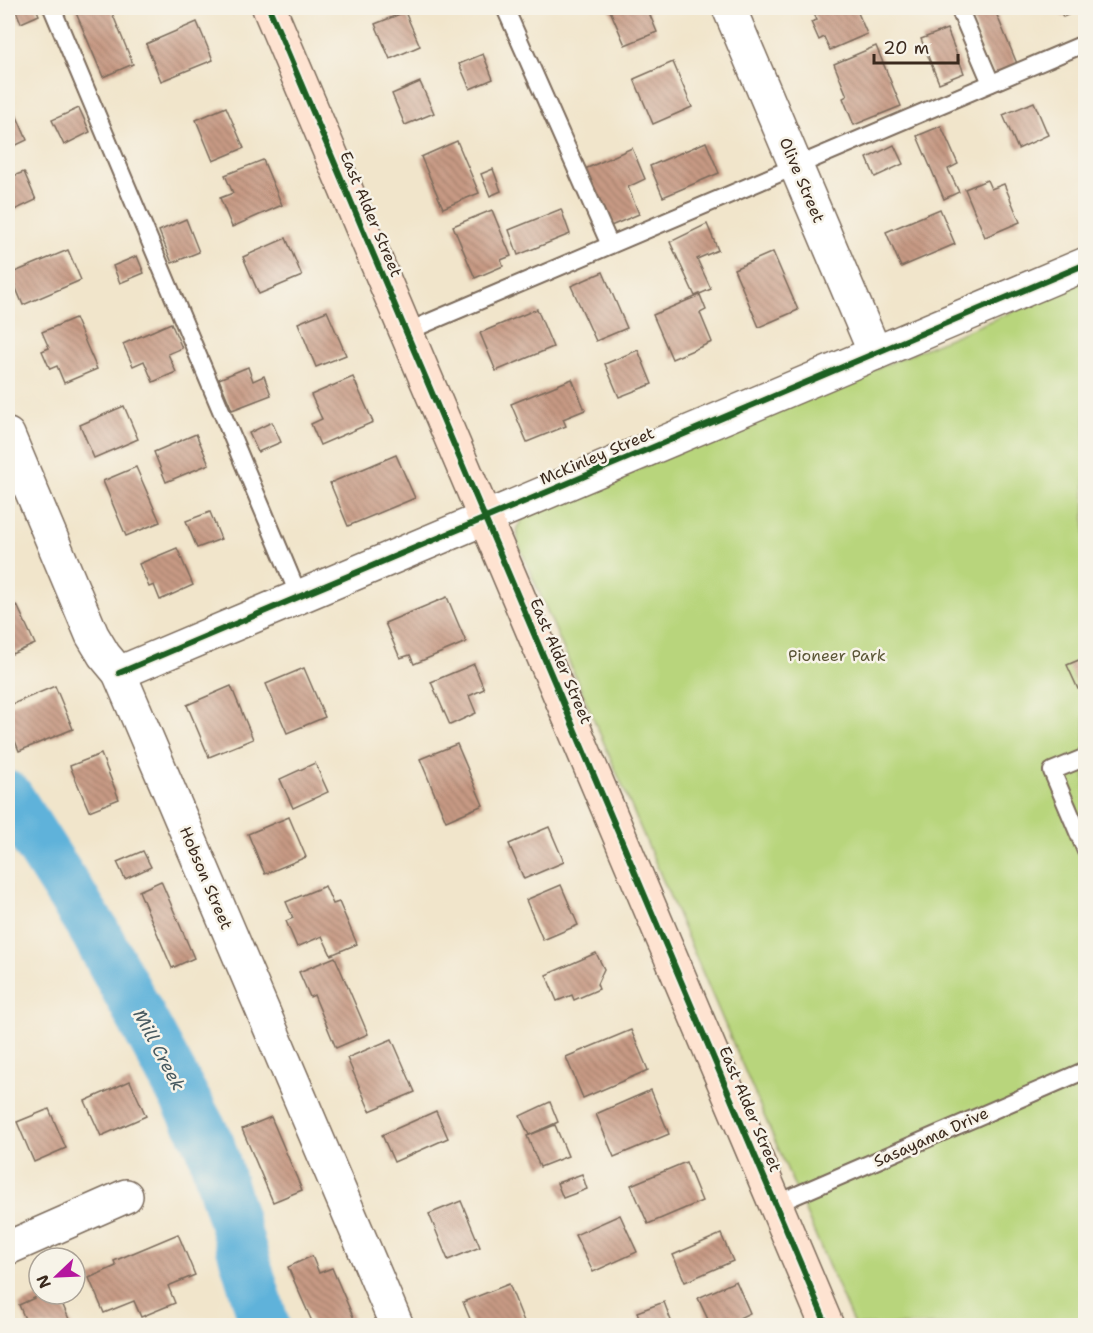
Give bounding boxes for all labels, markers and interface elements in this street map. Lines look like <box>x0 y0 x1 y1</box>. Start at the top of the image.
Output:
scale bar <box>874 27 958 65</box>
text: 20 m <box>883 36 929 60</box>
street label: Olive Street <box>775 134 829 226</box>
street label: East Alder Street <box>335 148 407 280</box>
street label: McKinley Street <box>537 422 657 490</box>
street label: East Alder Street <box>525 595 597 727</box>
park label: Pioneer Park <box>788 645 886 666</box>
street label: Hobson Street <box>175 823 237 933</box>
water label: Mill Creek <box>128 1005 191 1095</box>
street label: East Alder Street <box>714 1043 786 1175</box>
street label: Sasayama Drive <box>870 1102 992 1172</box>
north arrow <box>27 1246 87 1306</box>
text: N <box>32 1272 56 1292</box>

